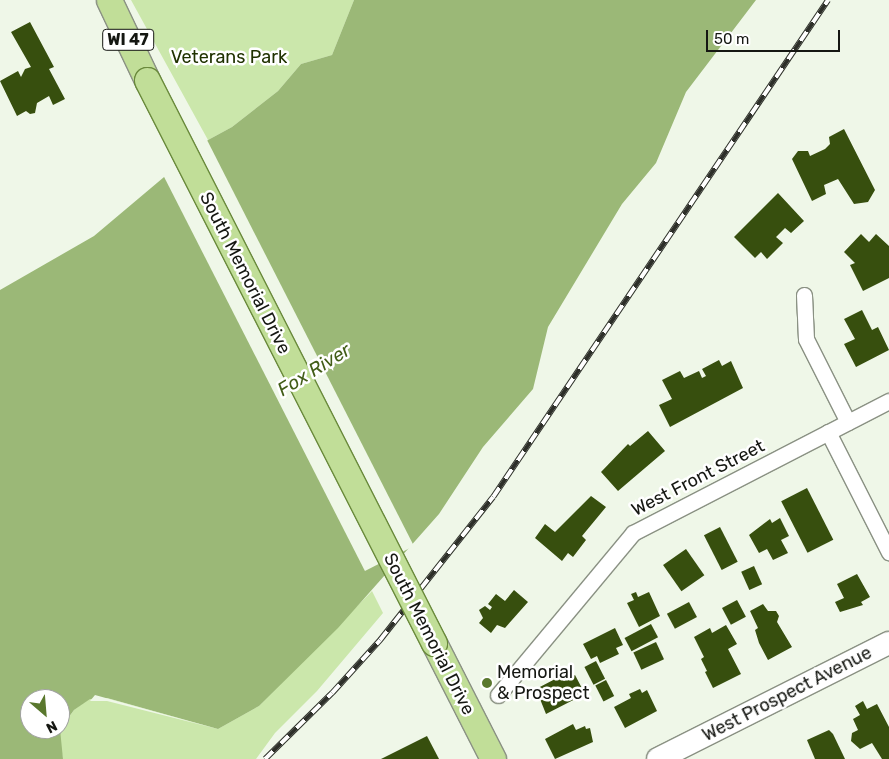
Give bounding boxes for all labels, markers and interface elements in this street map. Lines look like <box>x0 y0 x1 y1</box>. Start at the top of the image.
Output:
scale bar <box>709 20 843 52</box>
road number: WI 47 <box>102 26 154 54</box>
text: 50 m <box>714 30 749 48</box>
park label: Veterans Park <box>171 46 287 68</box>
street label: South Memorial Drive <box>195 188 295 358</box>
water label: Fox River <box>273 339 355 401</box>
street label: West Front Street <box>628 435 768 521</box>
street label: South Memorial Drive <box>379 549 479 719</box>
street label: West Prospect Avenue <box>698 642 876 746</box>
place label: Memorial & Prospect <box>497 662 589 704</box>
marker: Memorial & Prospect <box>481 677 493 689</box>
north arrow <box>20 689 70 739</box>
text: N <box>43 717 60 737</box>

